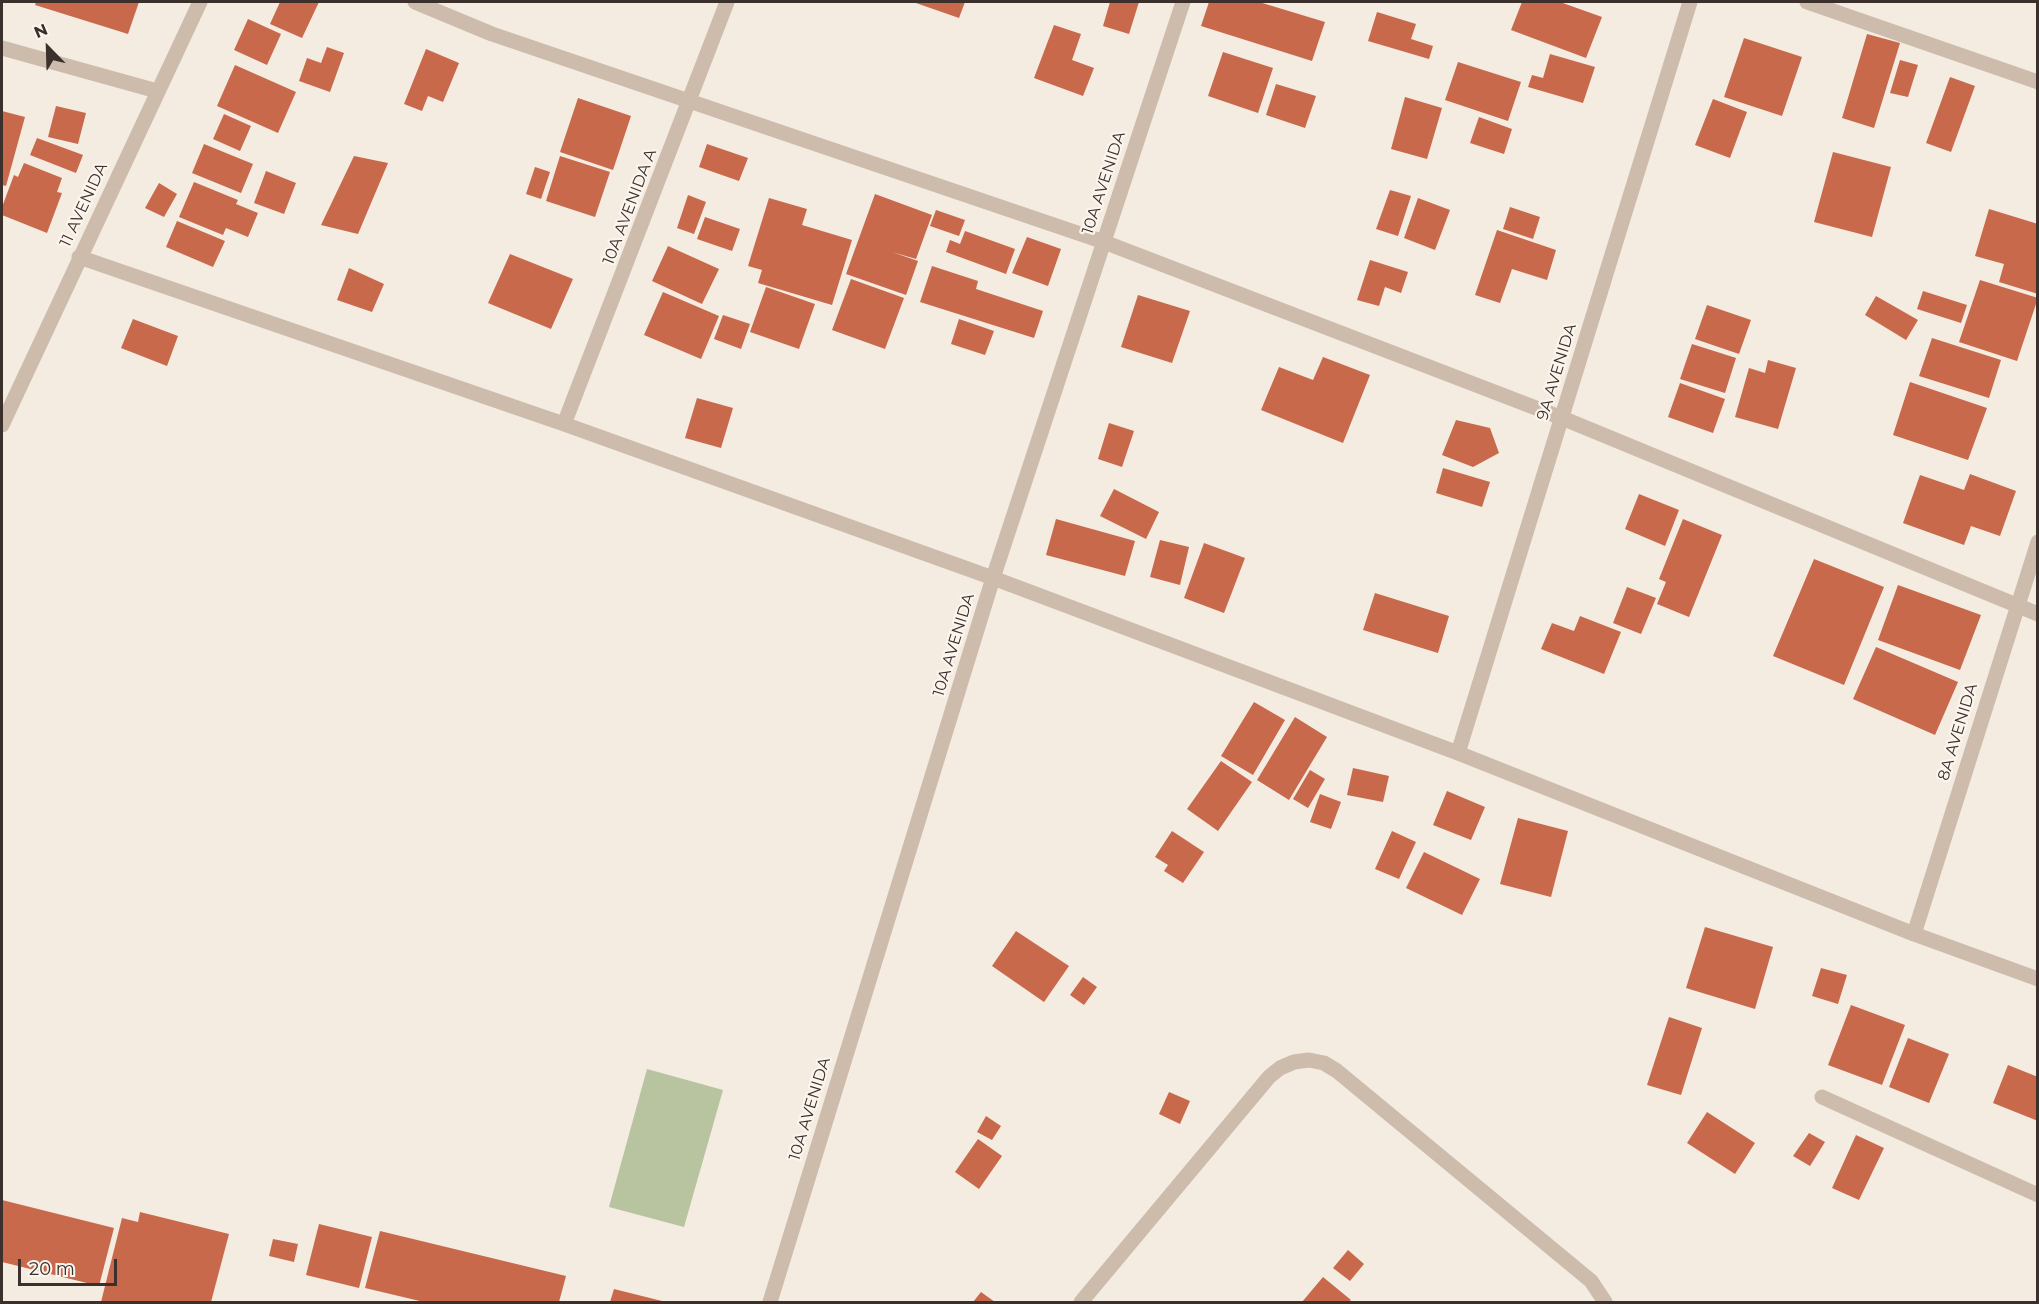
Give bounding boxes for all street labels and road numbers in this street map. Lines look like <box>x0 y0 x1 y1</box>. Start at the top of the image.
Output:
street label: 10A AVENIDA <box>1078 129 1130 237</box>
street label: 10A AVENIDA A <box>599 146 661 268</box>
street label: 11 AVENIDA <box>56 160 112 250</box>
street label: 9A AVENIDA <box>1533 321 1581 423</box>
street label: 10A AVENIDA <box>929 591 979 699</box>
street label: 8A AVENIDA <box>1934 681 1982 783</box>
street label: 10A AVENIDA <box>785 1055 835 1163</box>

